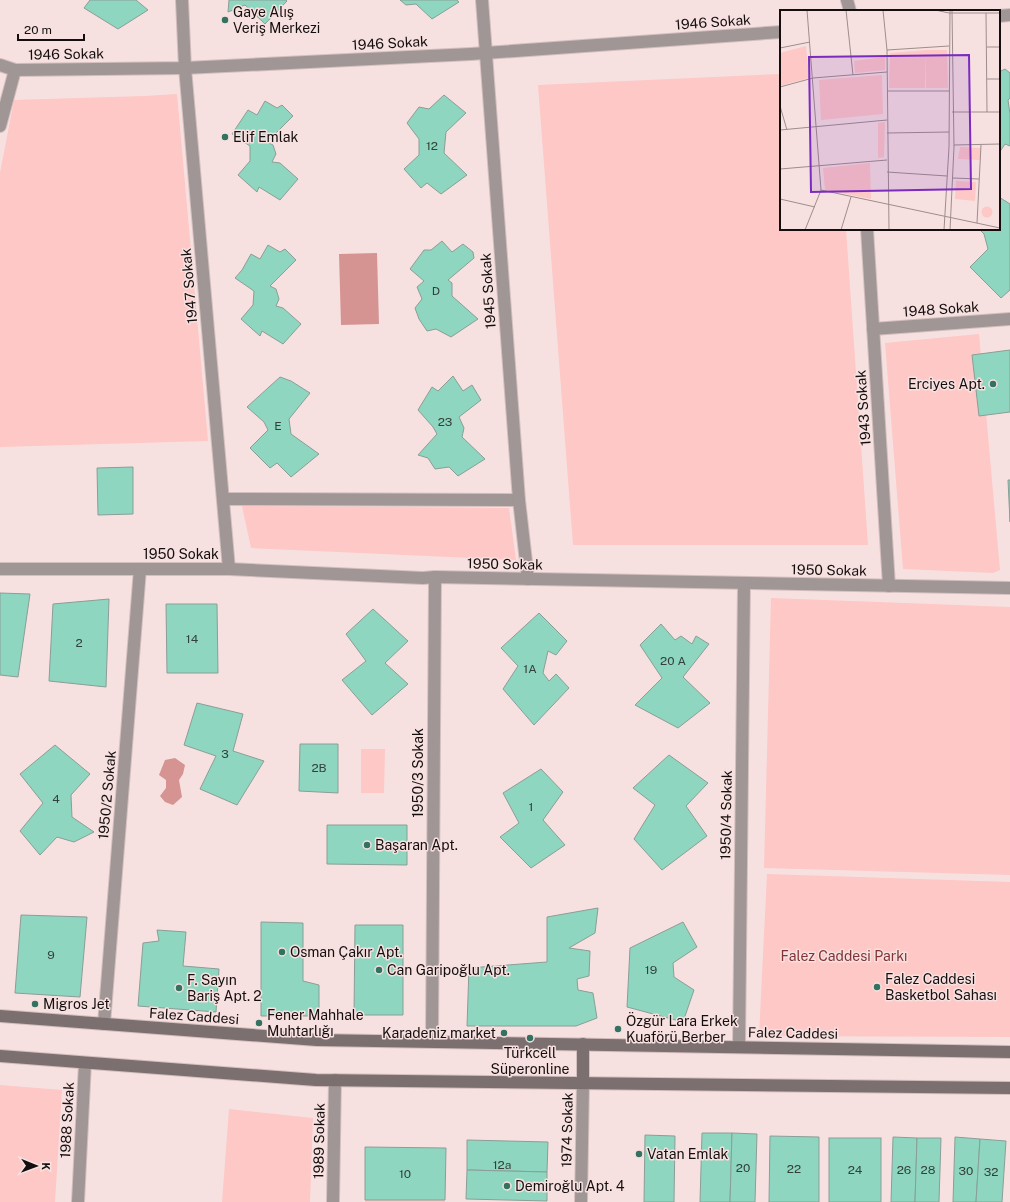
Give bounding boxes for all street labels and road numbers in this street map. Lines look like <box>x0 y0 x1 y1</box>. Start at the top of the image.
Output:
street label: 1946 Sokak <box>675 11 752 33</box>
street label: 1946 Sokak <box>352 33 428 53</box>
street label: 1946 Sokak <box>28 45 104 63</box>
street label: 1947 Sokak <box>178 248 200 324</box>
street label: 1945 Sokak <box>477 252 499 329</box>
street label: 1948 Sokak <box>902 298 980 320</box>
street label: 1943 Sokak <box>852 369 874 446</box>
street label: 1950 Sokak <box>143 546 219 562</box>
street label: 1950 Sokak <box>467 555 543 573</box>
street label: 1950 Sokak <box>791 561 867 579</box>
street label: 1950/3 Sokak <box>410 728 426 818</box>
street label: 1950/2 Sokak <box>95 750 119 840</box>
street label: 1950/4 Sokak <box>717 770 735 860</box>
street label: Falez Caddesi <box>148 1005 240 1027</box>
street label: Falez Caddesi <box>748 1024 838 1042</box>
street label: 1988 Sokak <box>57 1081 77 1159</box>
street label: 1974 Sokak <box>558 1092 576 1168</box>
street label: 1989 Sokak <box>310 1103 328 1179</box>

